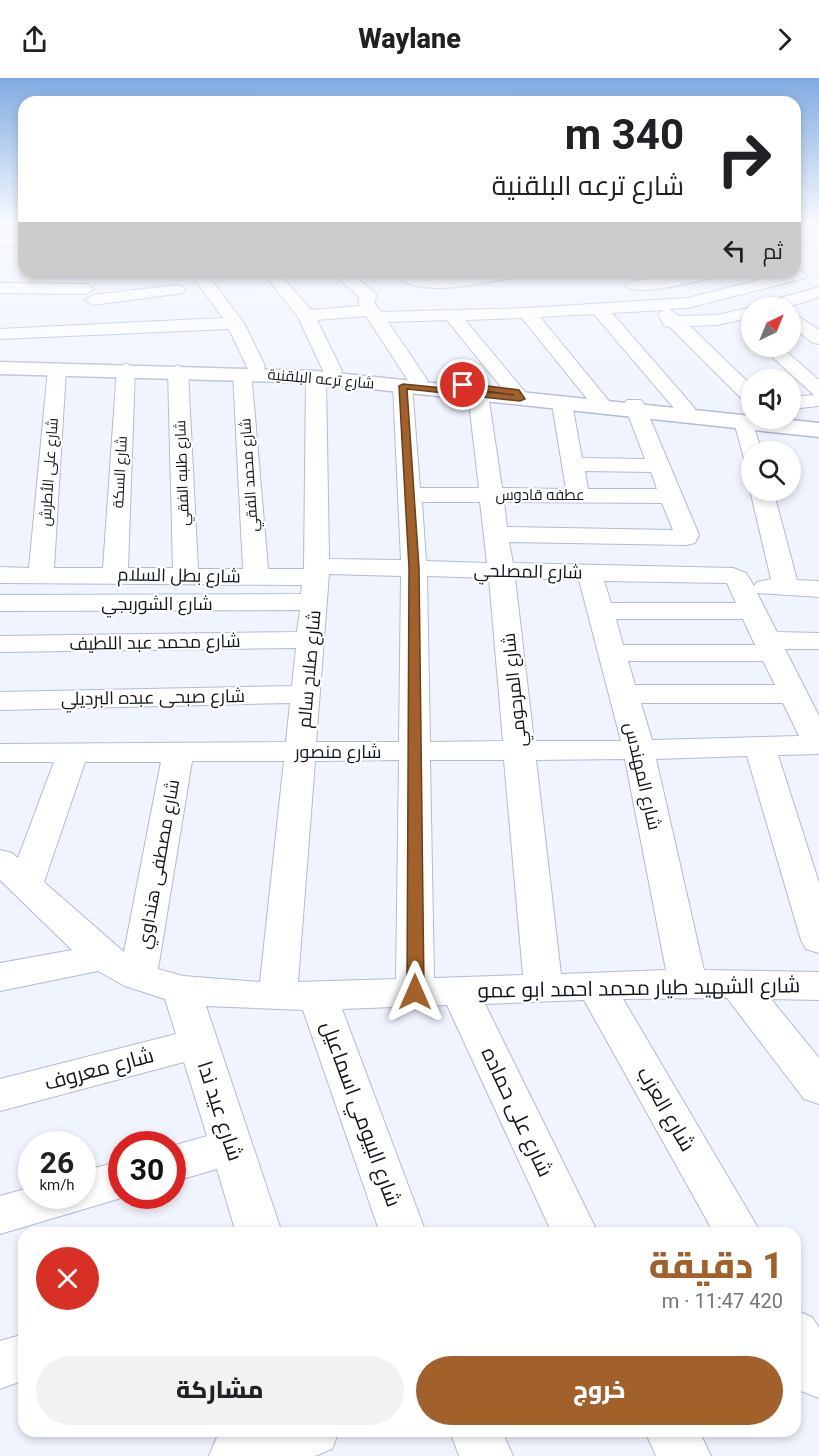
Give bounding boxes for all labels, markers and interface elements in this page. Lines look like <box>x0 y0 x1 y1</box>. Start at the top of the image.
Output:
icon: share <box>18 23 51 56</box>
text: Waylane <box>358 23 461 55</box>
icon: forward <box>768 23 801 56</box>
text: 340 m <box>565 110 684 159</box>
icon: right <box>705 120 783 198</box>
text: شارع ترعه البلقنية <box>492 170 684 202</box>
icon: left <box>718 234 751 267</box>
text: ثم <box>763 239 783 264</box>
north arrow <box>741 297 801 357</box>
map controls <box>741 297 801 501</box>
pin <box>437 359 488 410</box>
street label: شارع ترعه البلقنية <box>267 365 375 395</box>
icon: arrive <box>446 368 479 401</box>
button: sound <box>741 369 801 429</box>
street label: شارع على الأطرش <box>36 417 64 527</box>
street label: شارع محمد الفقي <box>236 417 265 532</box>
street label: شارع طلبه الفقي <box>171 420 196 526</box>
street label: شارع السكة <box>109 435 133 509</box>
button: search <box>741 441 801 501</box>
street label: عطفه قادوس <box>495 486 585 505</box>
street label: شارع المصلحي <box>473 560 583 586</box>
street label: شارع بطل السلام <box>117 563 241 589</box>
street label: شارع الشوربجي <box>101 593 213 618</box>
street label: شارع صلاح سالم <box>293 609 327 729</box>
street label: شارع محمد عبد اللطيف <box>69 630 241 656</box>
street label: شارع المرحومي <box>498 632 534 748</box>
street label: شارع صبحى عبده البرديلي <box>61 685 245 713</box>
street label: شارع المهندس <box>618 720 666 832</box>
street label: شارع منصور <box>294 741 381 764</box>
street label: شارع مصطفى هنداوي <box>133 778 187 951</box>
position arrow <box>383 960 447 1024</box>
street label: شارع الشهيد طيار محمد احمد ابو عمو <box>478 973 801 1005</box>
street label: شارع البيومي اسماعيل <box>312 1018 406 1211</box>
street label: شارع معروف <box>42 1043 157 1097</box>
street label: شارع على حماده <box>475 1043 557 1181</box>
street label: شارع عيد ندا <box>191 1058 247 1165</box>
street label: شارع العزب <box>630 1062 700 1157</box>
speed limit sign: 30 <box>108 1131 186 1209</box>
text: 26 <box>40 1145 74 1180</box>
text: km/h <box>39 1176 75 1194</box>
text: 1 دقيقة <box>649 1245 783 1287</box>
button: close <box>36 1247 99 1310</box>
text: 420 m · 11:47 <box>662 1289 783 1313</box>
button: مشاركة <box>36 1356 404 1425</box>
button: خروج <box>416 1356 783 1425</box>

